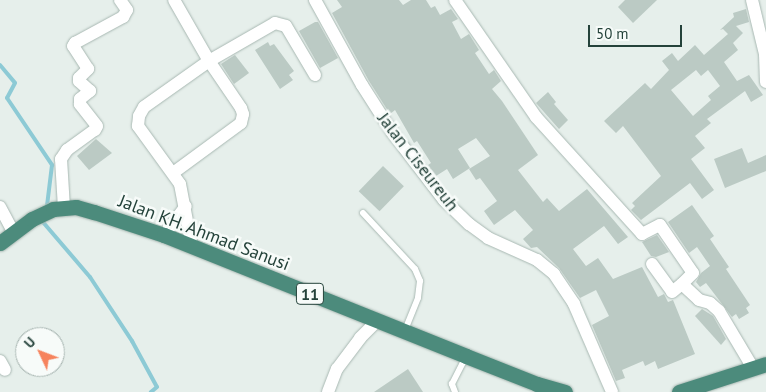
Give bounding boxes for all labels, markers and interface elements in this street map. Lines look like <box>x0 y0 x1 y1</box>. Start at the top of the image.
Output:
scale bar <box>591 15 685 47</box>
text: 50 m <box>596 24 629 43</box>
street label: Jalan Ciseureuh <box>373 108 463 216</box>
street label: Jalan KH. Ahmad Sanusi <box>114 190 294 276</box>
road number: 11 <box>295 280 325 308</box>
north arrow <box>15 327 65 377</box>
text: U <box>20 333 39 352</box>

